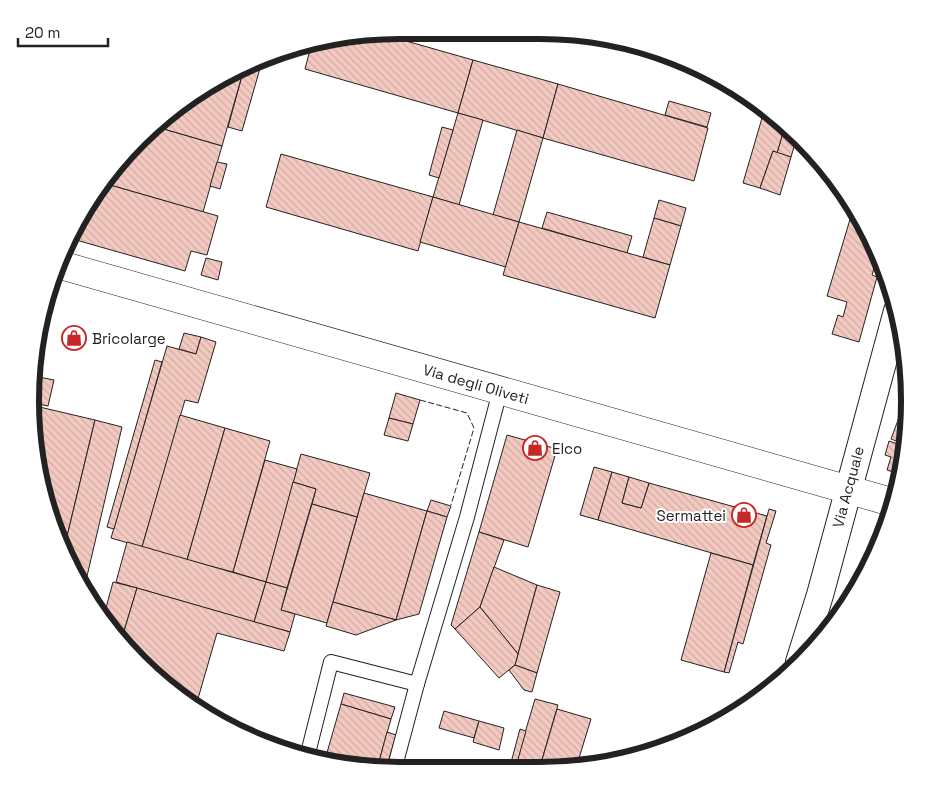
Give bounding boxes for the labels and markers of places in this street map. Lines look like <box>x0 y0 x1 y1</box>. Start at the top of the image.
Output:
shop icon: Bricolarge <box>61 325 87 351</box>
place label: Bricolarge <box>92 329 166 348</box>
shop icon: Elco <box>522 435 548 461</box>
place label: Elco <box>552 439 582 458</box>
shop icon: Sermattei <box>731 502 757 528</box>
place label: Sermattei <box>656 506 726 525</box>

